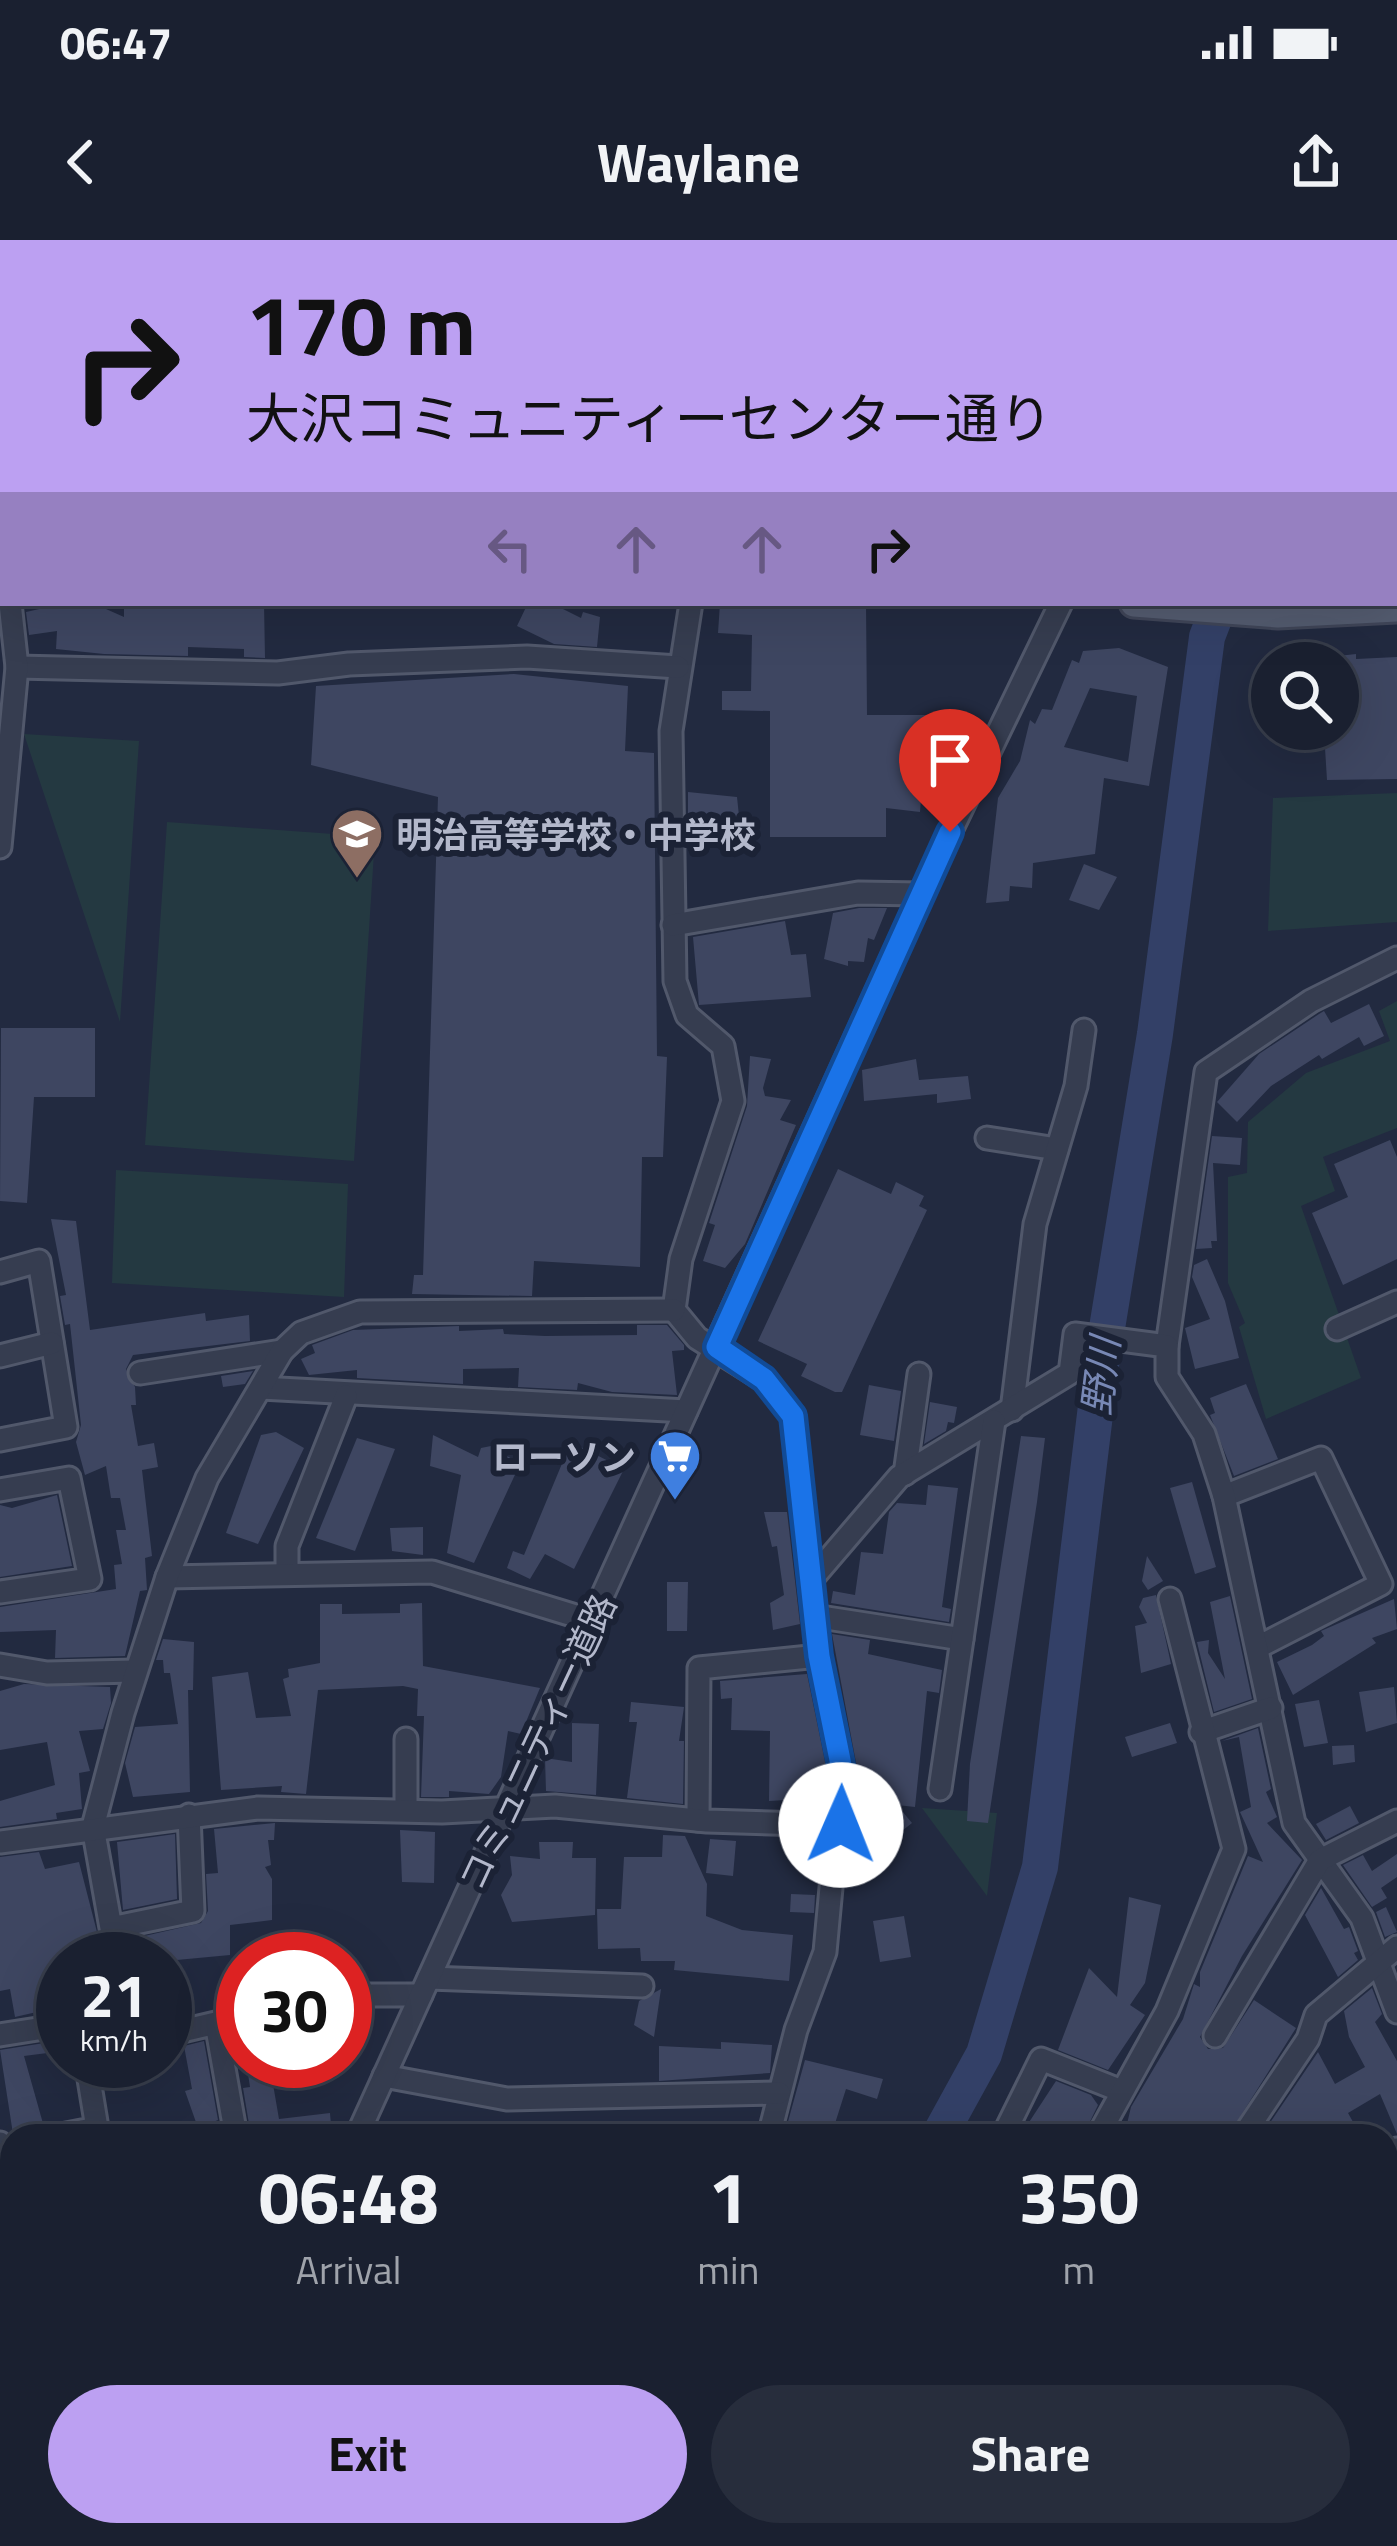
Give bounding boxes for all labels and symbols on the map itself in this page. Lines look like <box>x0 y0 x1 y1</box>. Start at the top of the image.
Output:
pin <box>899 709 1001 832</box>
school or university icon: 明治高等学校・中学校 <box>329 806 385 880</box>
place label: 明治高等学校・中学校 <box>396 807 756 862</box>
water label: 野川 <box>1066 1330 1135 1418</box>
supermarket icon: ローソン <box>647 1428 703 1502</box>
place label: ローソン <box>492 1429 636 1484</box>
street label: コミュニティー道路 <box>444 1585 630 1899</box>
position arrow <box>778 1762 904 1888</box>
speed limit sign: 30 <box>216 1932 372 2088</box>

